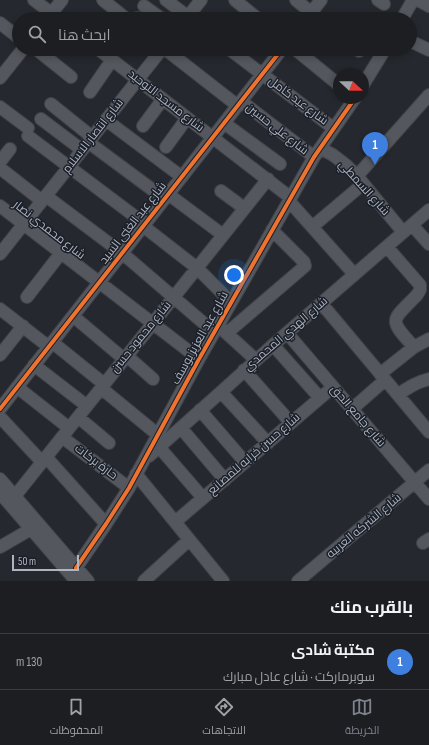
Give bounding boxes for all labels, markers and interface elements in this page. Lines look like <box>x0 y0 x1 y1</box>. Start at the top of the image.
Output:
search box <box>12 12 417 56</box>
icon: search <box>26 23 48 45</box>
text: ابحث هنا <box>58 26 111 45</box>
street label: شارع مسجد التوحيد <box>125 67 207 135</box>
north arrow <box>333 68 369 104</box>
street label: شارع عيد كامل <box>265 74 331 128</box>
street label: شارع انتصار الاسلام <box>59 96 127 176</box>
street label: شارع علي حسين <box>241 100 311 160</box>
pin: 1 <box>362 132 388 165</box>
street label: شارع السمطي <box>334 157 393 220</box>
street label: شارع عبد الغنى السيد <box>96 179 170 267</box>
street label: شارع محمدي نصار <box>8 197 88 264</box>
your location <box>224 265 244 285</box>
street label: شارع عبد العزيز يوسف <box>168 289 232 387</box>
street label: شارع الهدي المحمدي <box>241 294 332 376</box>
street label: شارع محمود حسن <box>107 298 175 376</box>
street label: شارع جامع الحق <box>327 382 389 450</box>
street label: شارع حسن خرابه للمصانع <box>205 410 303 498</box>
street label: حارة بركات <box>72 441 120 483</box>
street label: شارع الشركه العربيه <box>323 490 405 562</box>
scale bar <box>12 553 79 572</box>
text: 50 m <box>18 555 36 568</box>
text: بالقرب منك <box>330 598 413 618</box>
text: مكتبة شادى <box>291 641 375 660</box>
text: 130 m <box>16 654 42 670</box>
text: 1 <box>397 654 403 670</box>
text: سوبرماركت · شارع عادل مبارك <box>223 669 375 685</box>
tab: المحفوظات <box>50 696 103 740</box>
tab: الاتجاهات <box>202 696 246 740</box>
tab: الخريطة <box>345 696 379 740</box>

